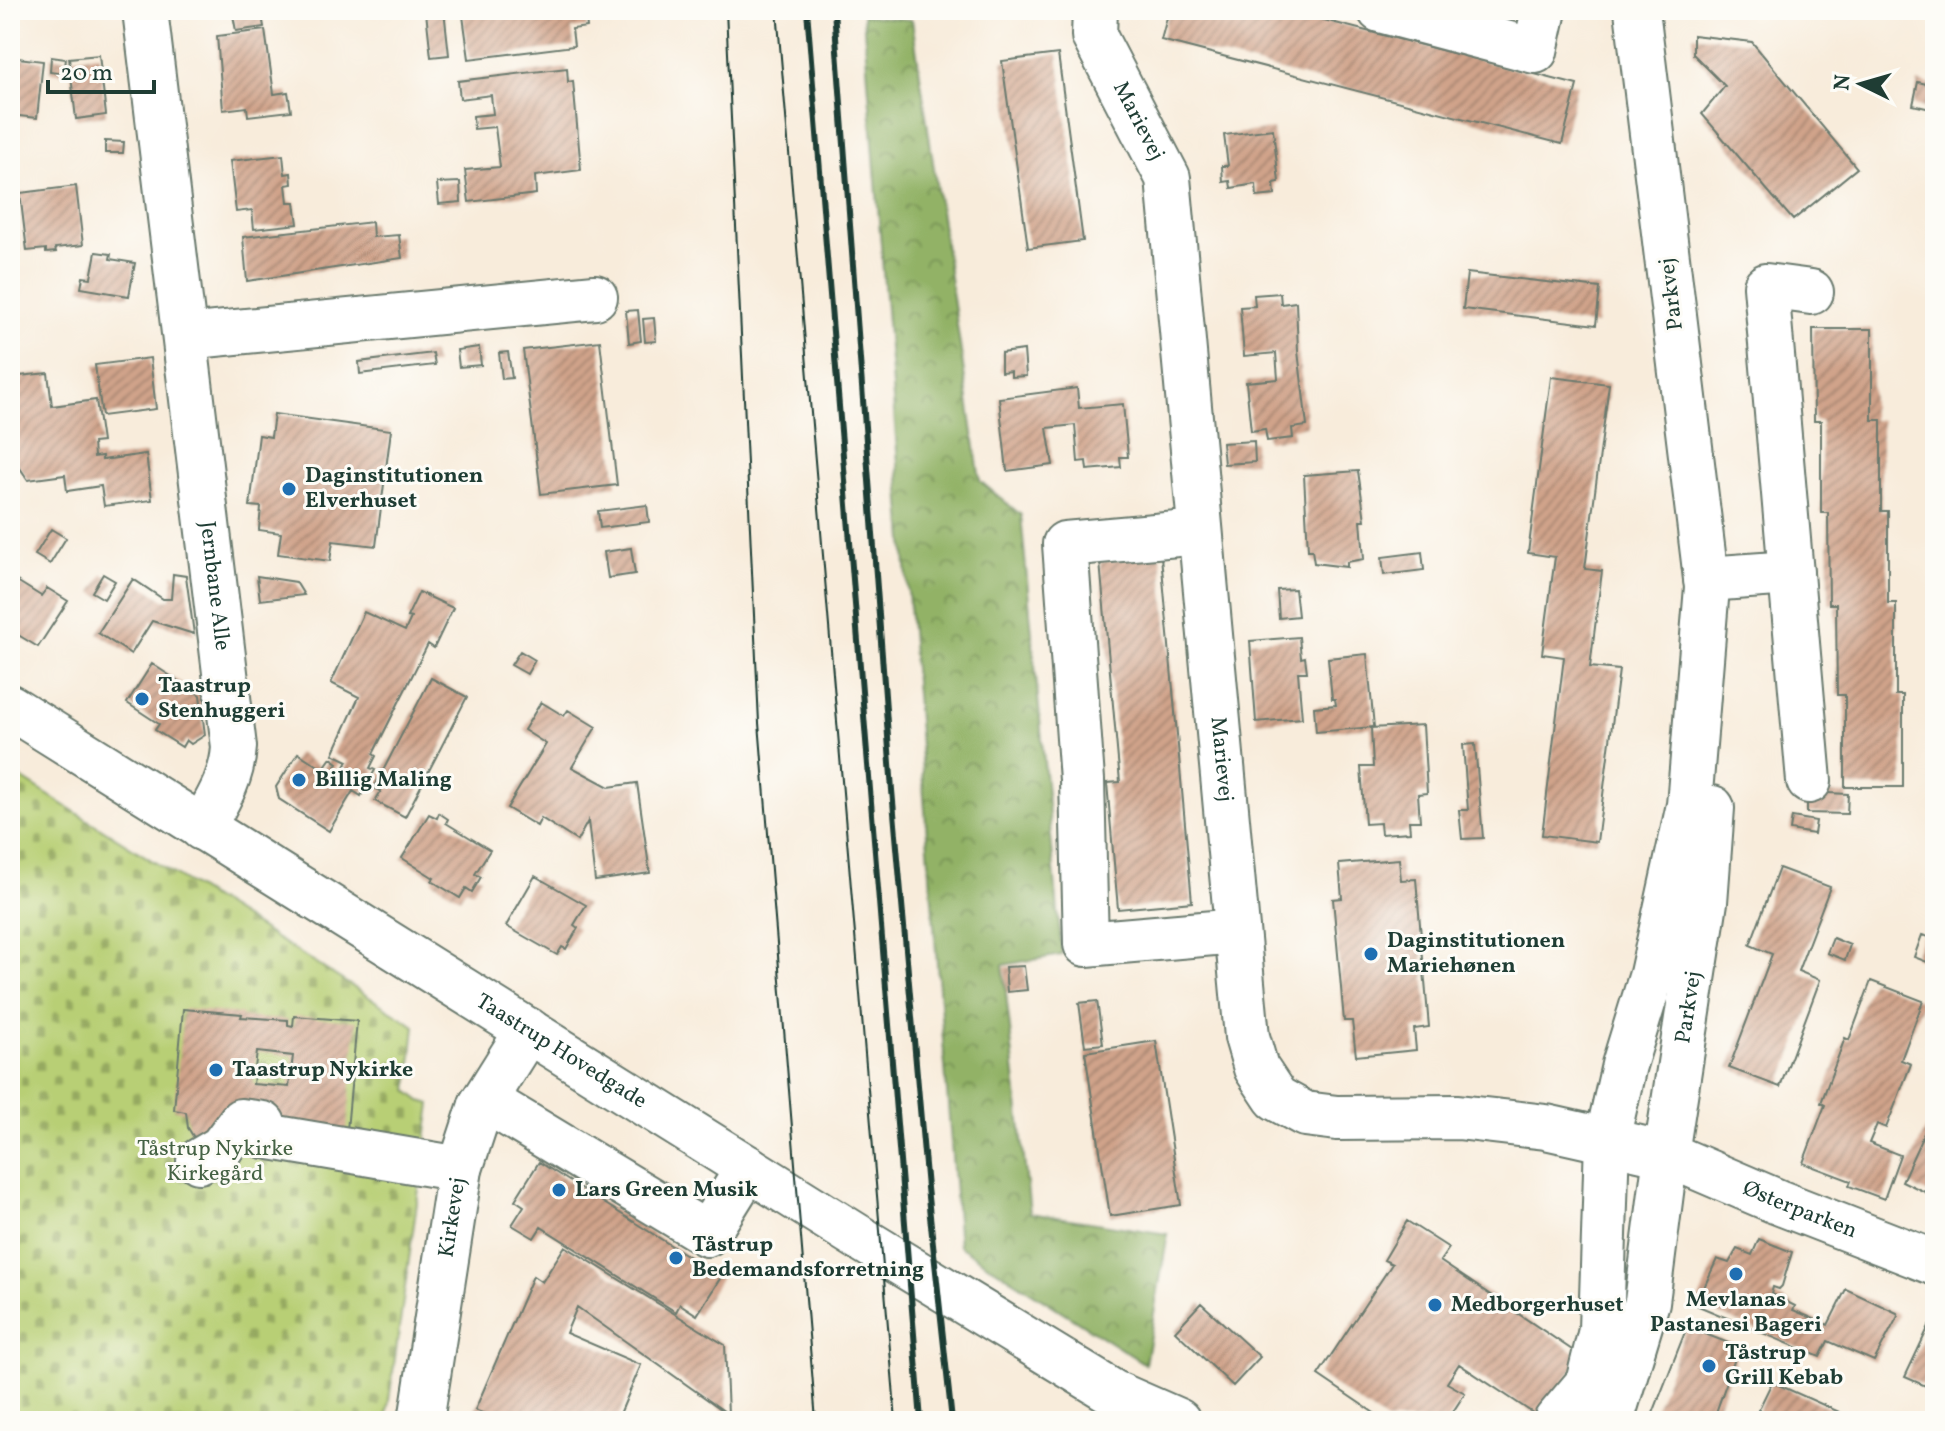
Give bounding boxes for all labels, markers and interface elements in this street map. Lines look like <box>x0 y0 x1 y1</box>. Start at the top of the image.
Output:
scale bar <box>48 44 154 94</box>
north arrow <box>1821 44 1901 124</box>
text: 20 m <box>60 57 113 91</box>
text: N <box>1827 73 1860 92</box>
street label: Marievej <box>1105 76 1172 166</box>
street label: Parkvej <box>1652 256 1692 332</box>
place label: Daginstitutionen Elverhuset <box>305 461 483 517</box>
marker: Daginstitutionen Elverhuset <box>280 480 298 498</box>
street label: Jernbane Alle <box>191 519 238 652</box>
place label: Taastrup Stenhuggeri <box>158 671 285 727</box>
marker: Taastrup Stenhuggeri <box>133 690 151 708</box>
street label: Marievej <box>1202 715 1241 803</box>
place label: Billig Maling <box>315 765 452 796</box>
marker: Billig Maling <box>290 771 308 789</box>
place label: Daginstitutionen Mariehønen <box>1387 926 1565 982</box>
marker: Daginstitutionen Mariehønen <box>1362 945 1380 963</box>
street label: Parkvej <box>1668 969 1710 1046</box>
street label: Taastrup Hovedgade <box>470 986 653 1117</box>
place label: Taastrup Nykirke <box>232 1055 413 1086</box>
marker: Taastrup Nykirke <box>207 1061 225 1079</box>
park label: Tåstrup Nykirke Kirkegård <box>137 1134 293 1190</box>
street label: Østerparken <box>1738 1173 1861 1247</box>
street label: Kirkevej <box>431 1175 474 1260</box>
place label: Lars Green Musik <box>575 1175 758 1206</box>
marker: Lars Green Musik <box>550 1181 568 1199</box>
place label: Tåstrup Bedemandsforretning <box>692 1230 924 1286</box>
marker: Tåstrup Bedemandsforretning <box>667 1249 685 1267</box>
marker: Mevlanas Pastanesi Bageri <box>1727 1265 1745 1283</box>
place label: Mevlanas Pastanesi Bageri <box>1650 1285 1822 1341</box>
place label: Medborgerhuset <box>1451 1290 1624 1321</box>
marker: Medborgerhuset <box>1426 1296 1444 1314</box>
place label: Tåstrup Grill Kebab <box>1725 1338 1843 1394</box>
marker: Tåstrup Grill Kebab <box>1700 1357 1718 1375</box>

